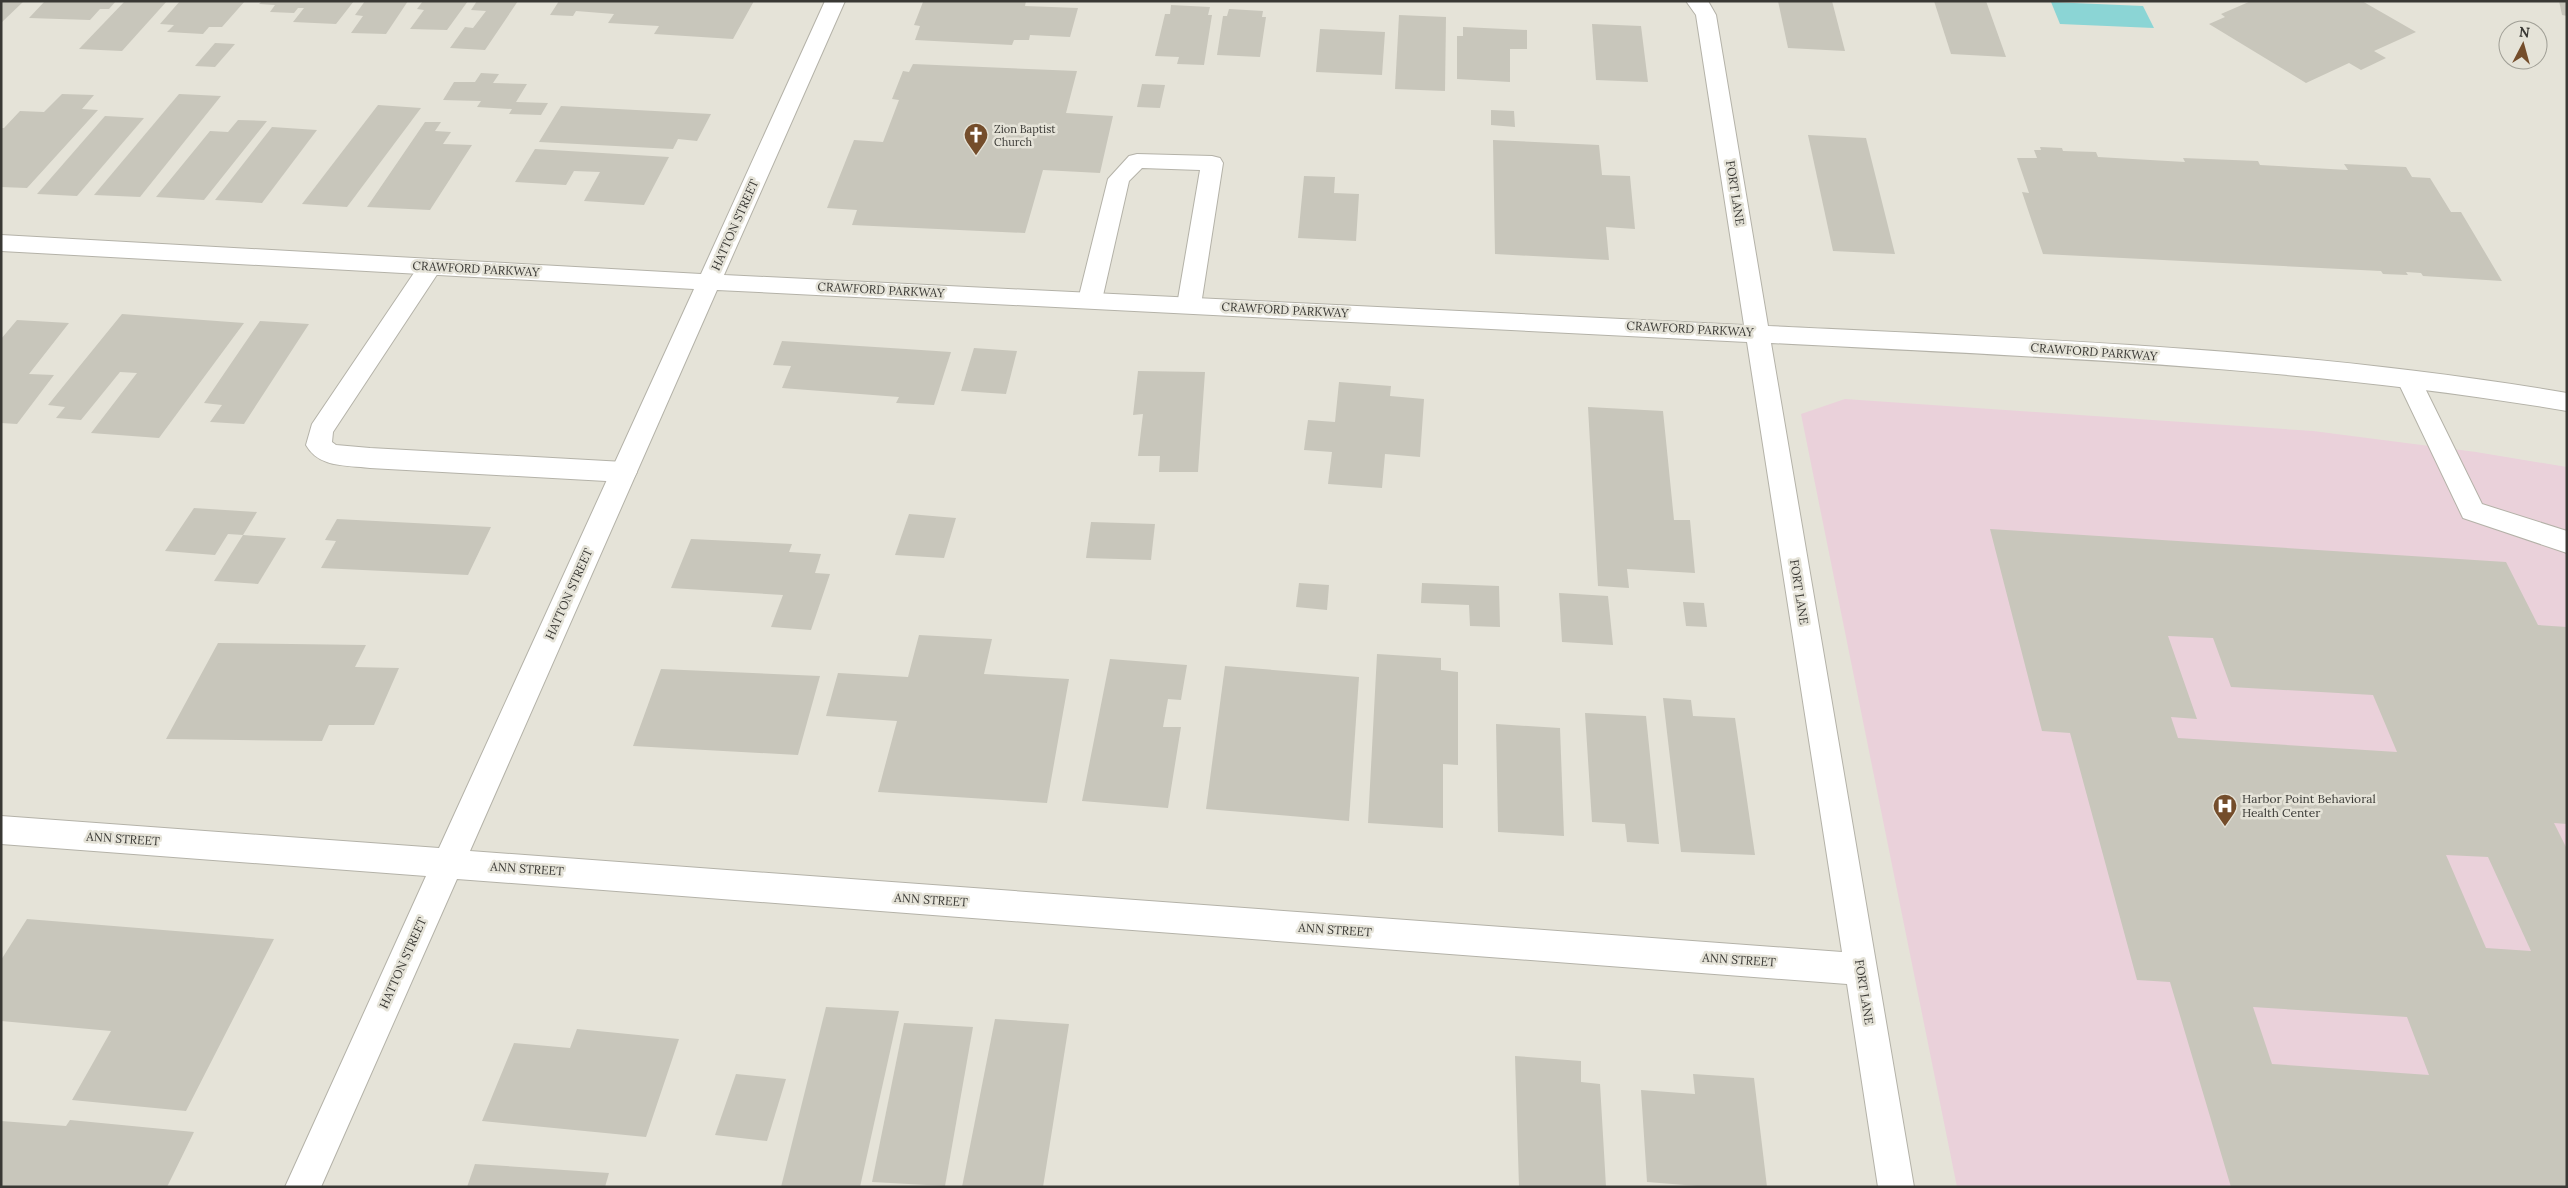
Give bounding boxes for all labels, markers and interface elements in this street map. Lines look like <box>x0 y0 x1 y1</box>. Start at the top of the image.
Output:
north arrow <box>2498 20 2548 70</box>
text: N <box>2518 23 2531 42</box>
church icon: Zion Baptist Church <box>963 122 989 156</box>
place label: Zion Baptist Church <box>994 122 1056 149</box>
street label: FORT LANE <box>1723 159 1748 226</box>
street label: HATTON STREET <box>708 177 762 273</box>
street label: CRAWFORD PARKWAY <box>412 258 540 279</box>
street label: CRAWFORD PARKWAY <box>817 279 945 300</box>
street label: CRAWFORD PARKWAY <box>1221 299 1349 320</box>
street label: CRAWFORD PARKWAY <box>1626 318 1754 339</box>
street label: CRAWFORD PARKWAY <box>2030 340 2158 363</box>
street label: HATTON STREET <box>542 546 596 642</box>
street label: FORT LANE <box>1787 558 1812 625</box>
place label: Harbor Point Behavioral Health Center <box>2242 791 2376 820</box>
hospital icon: Harbor Point Behavioral Health Center <box>2212 793 2238 827</box>
street label: ANN STREET <box>85 828 161 849</box>
street label: ANN STREET <box>489 858 565 879</box>
street label: ANN STREET <box>893 889 969 910</box>
street label: HATTON STREET <box>376 915 430 1011</box>
street label: ANN STREET <box>1297 919 1373 940</box>
street label: ANN STREET <box>1701 949 1777 970</box>
street label: FORT LANE <box>1852 958 1877 1025</box>

